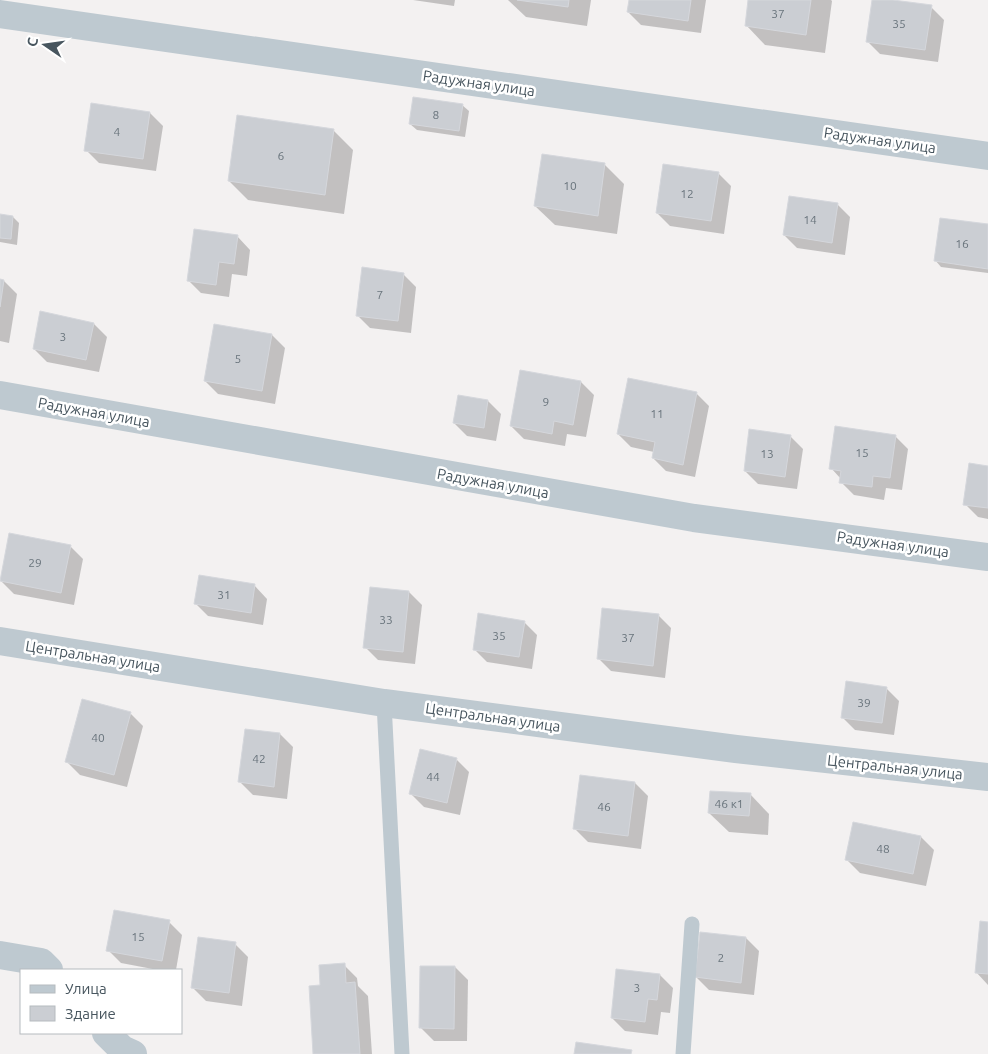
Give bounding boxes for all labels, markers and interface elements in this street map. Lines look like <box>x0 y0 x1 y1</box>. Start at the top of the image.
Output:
house number: 37 <box>771 7 785 20</box>
house number: 35 <box>892 17 906 30</box>
north arrow <box>20 20 70 70</box>
text: С <box>24 36 41 48</box>
street label: Радужная улица <box>422 67 536 99</box>
house number: 8 <box>433 108 440 121</box>
street label: Радужная улица <box>823 124 937 156</box>
house number: 4 <box>114 125 121 138</box>
house number: 6 <box>278 149 285 162</box>
house number: 10 <box>563 179 577 192</box>
house number: 12 <box>680 187 694 200</box>
house number: 14 <box>803 213 817 226</box>
house number: 16 <box>955 237 969 250</box>
house number: 7 <box>377 288 383 301</box>
house number: 3 <box>60 330 66 343</box>
house number: 5 <box>235 352 241 365</box>
street label: Радужная улица <box>37 394 151 430</box>
house number: 9 <box>543 395 549 408</box>
house number: 11 <box>650 407 664 420</box>
house number: 15 <box>855 446 869 459</box>
house number: 13 <box>760 447 774 460</box>
street label: Радужная улица <box>436 465 550 501</box>
street label: Радужная улица <box>836 528 950 560</box>
house number: 29 <box>28 556 42 569</box>
house number: 31 <box>217 588 231 601</box>
house number: 33 <box>379 613 393 626</box>
house number: 35 <box>492 629 506 642</box>
house number: 37 <box>621 631 635 644</box>
street label: Центральная улица <box>24 637 162 675</box>
house number: 39 <box>857 696 871 709</box>
street label: Центральная улица <box>424 699 562 735</box>
house number: 40 <box>91 731 105 744</box>
street label: Центральная улица <box>826 751 964 783</box>
house number: 42 <box>252 752 266 765</box>
house number: 44 <box>426 770 440 783</box>
house number: 46 к1 <box>714 797 744 810</box>
house number: 46 <box>597 800 611 813</box>
house number: 48 <box>876 842 890 855</box>
house number: 15 <box>131 930 145 943</box>
house number: 2 <box>718 951 724 964</box>
legend <box>20 969 182 1034</box>
text: Улица <box>65 980 107 997</box>
house number: 3 <box>634 981 640 994</box>
text: Здание <box>65 1005 116 1022</box>

